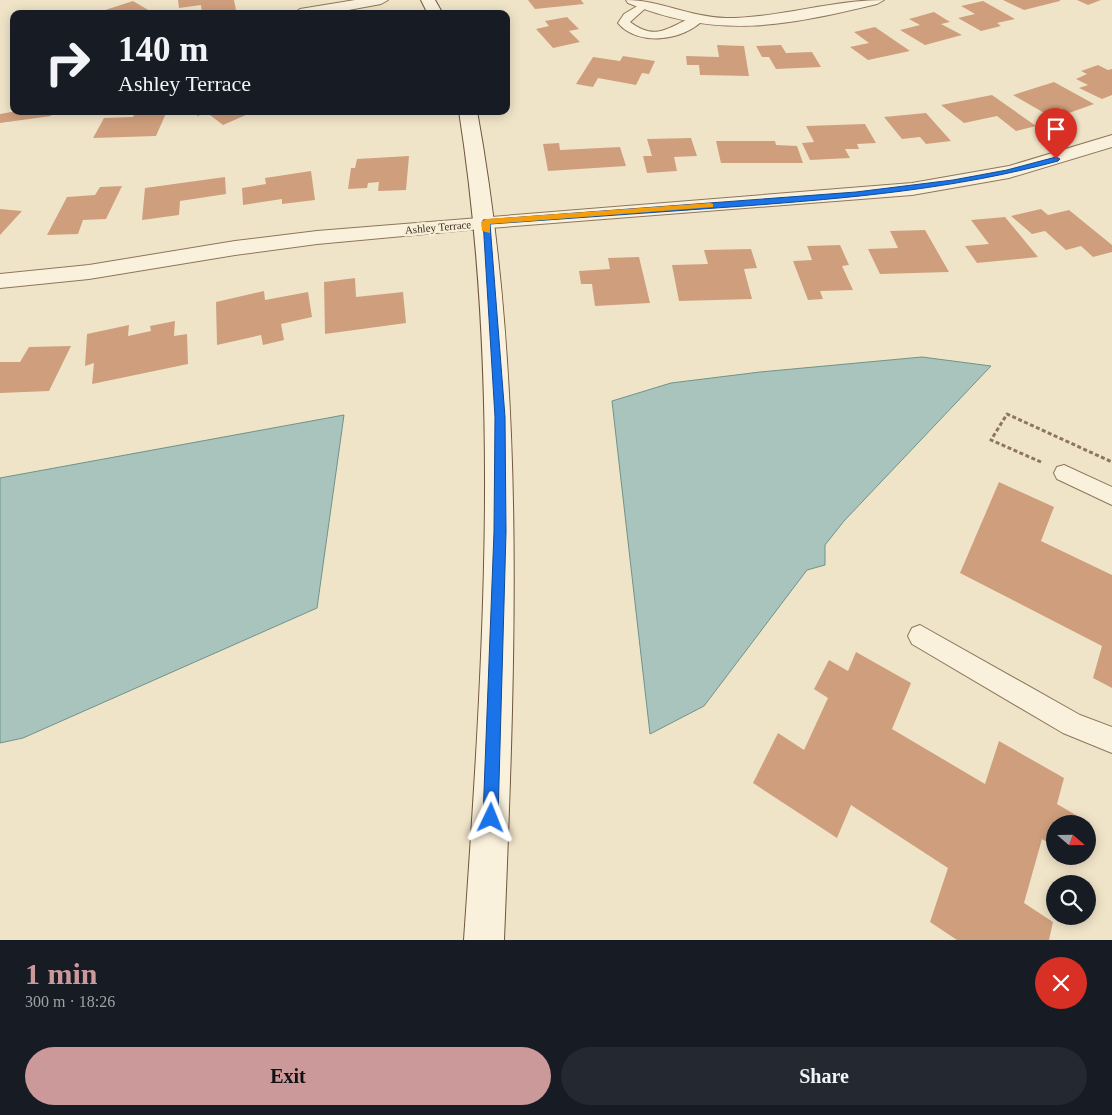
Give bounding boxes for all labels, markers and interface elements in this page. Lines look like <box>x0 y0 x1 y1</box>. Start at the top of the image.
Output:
icon: right <box>35 30 100 95</box>
text: 140 m <box>118 30 208 69</box>
text: Ashley Terrace <box>118 71 251 96</box>
pin <box>1035 108 1077 159</box>
icon: arrive <box>1042 115 1070 143</box>
street label: Ashley Terrace <box>404 218 472 236</box>
position arrow <box>464 791 516 843</box>
north arrow <box>1046 815 1096 865</box>
map controls <box>1046 815 1096 925</box>
button: search <box>1046 875 1096 925</box>
text: 1 min <box>25 957 98 990</box>
button: close <box>1035 957 1087 1009</box>
text: 300 m · 18:26 <box>25 993 115 1010</box>
button: Exit <box>25 1047 551 1105</box>
button: Share <box>561 1047 1087 1105</box>

